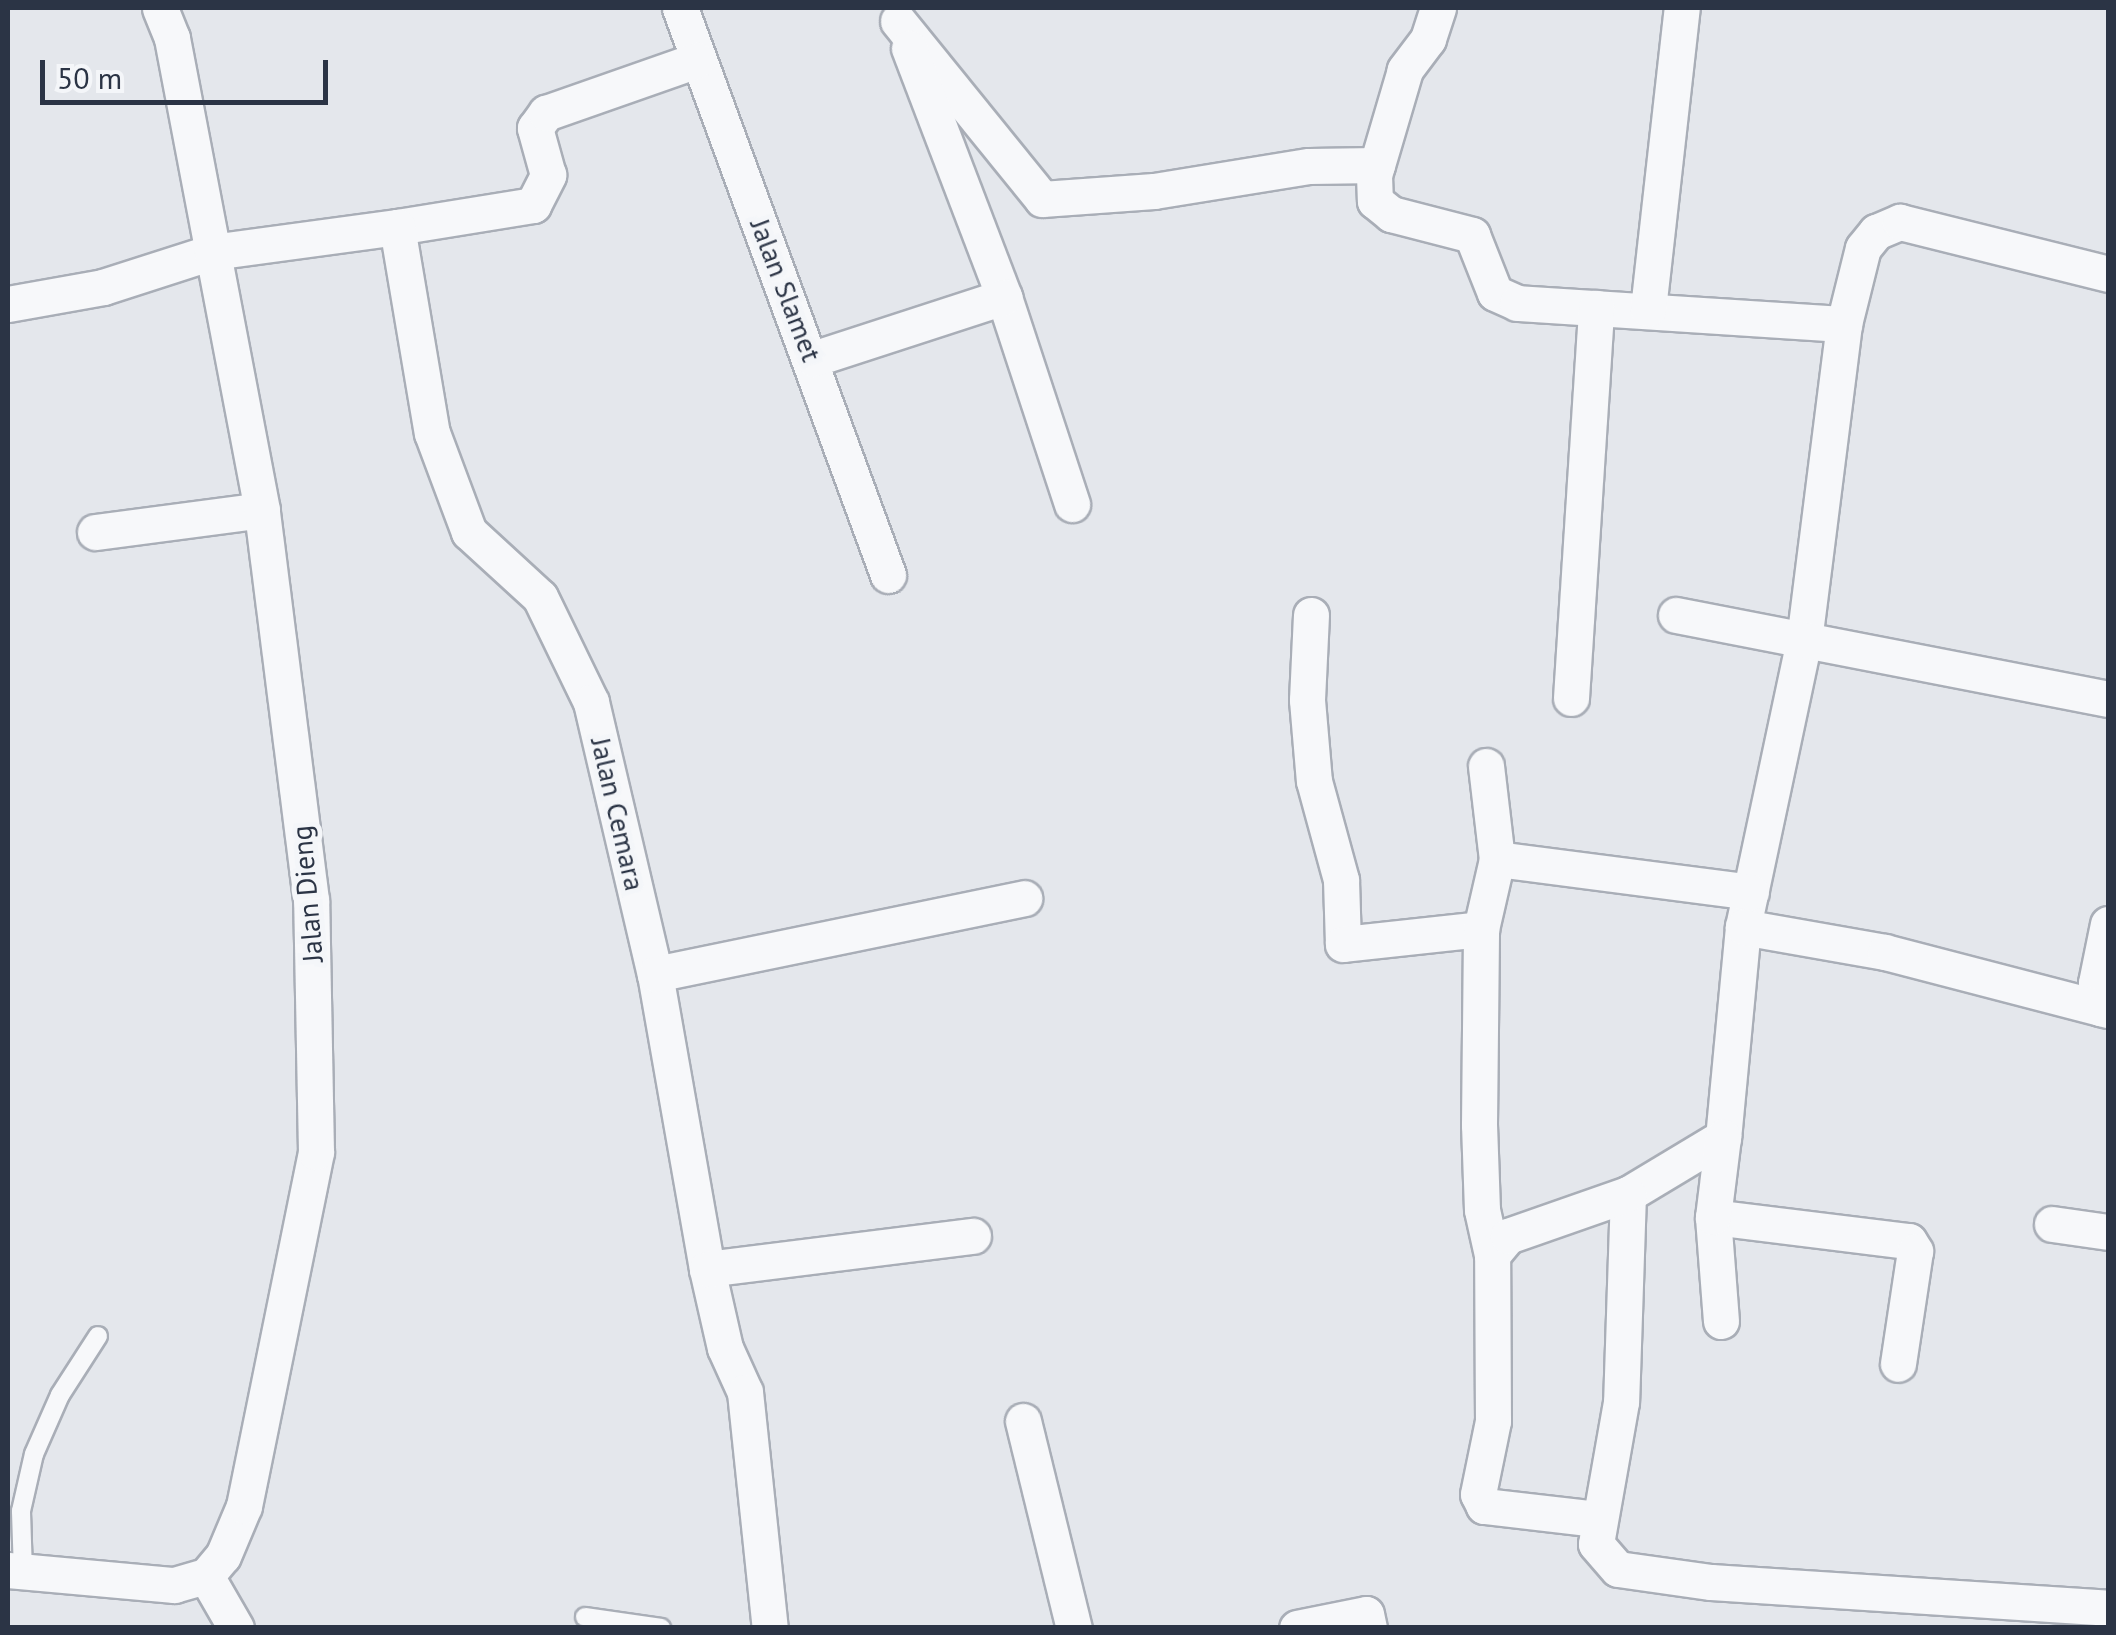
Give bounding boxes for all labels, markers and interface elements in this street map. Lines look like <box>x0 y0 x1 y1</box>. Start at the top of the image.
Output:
scale bar <box>45 40 332 102</box>
text: 50 m <box>57 58 122 97</box>
street label: Jalan Slamet <box>743 214 829 366</box>
street label: Jalan Cemara <box>584 734 652 894</box>
street label: Jalan Dieng <box>284 824 330 964</box>

